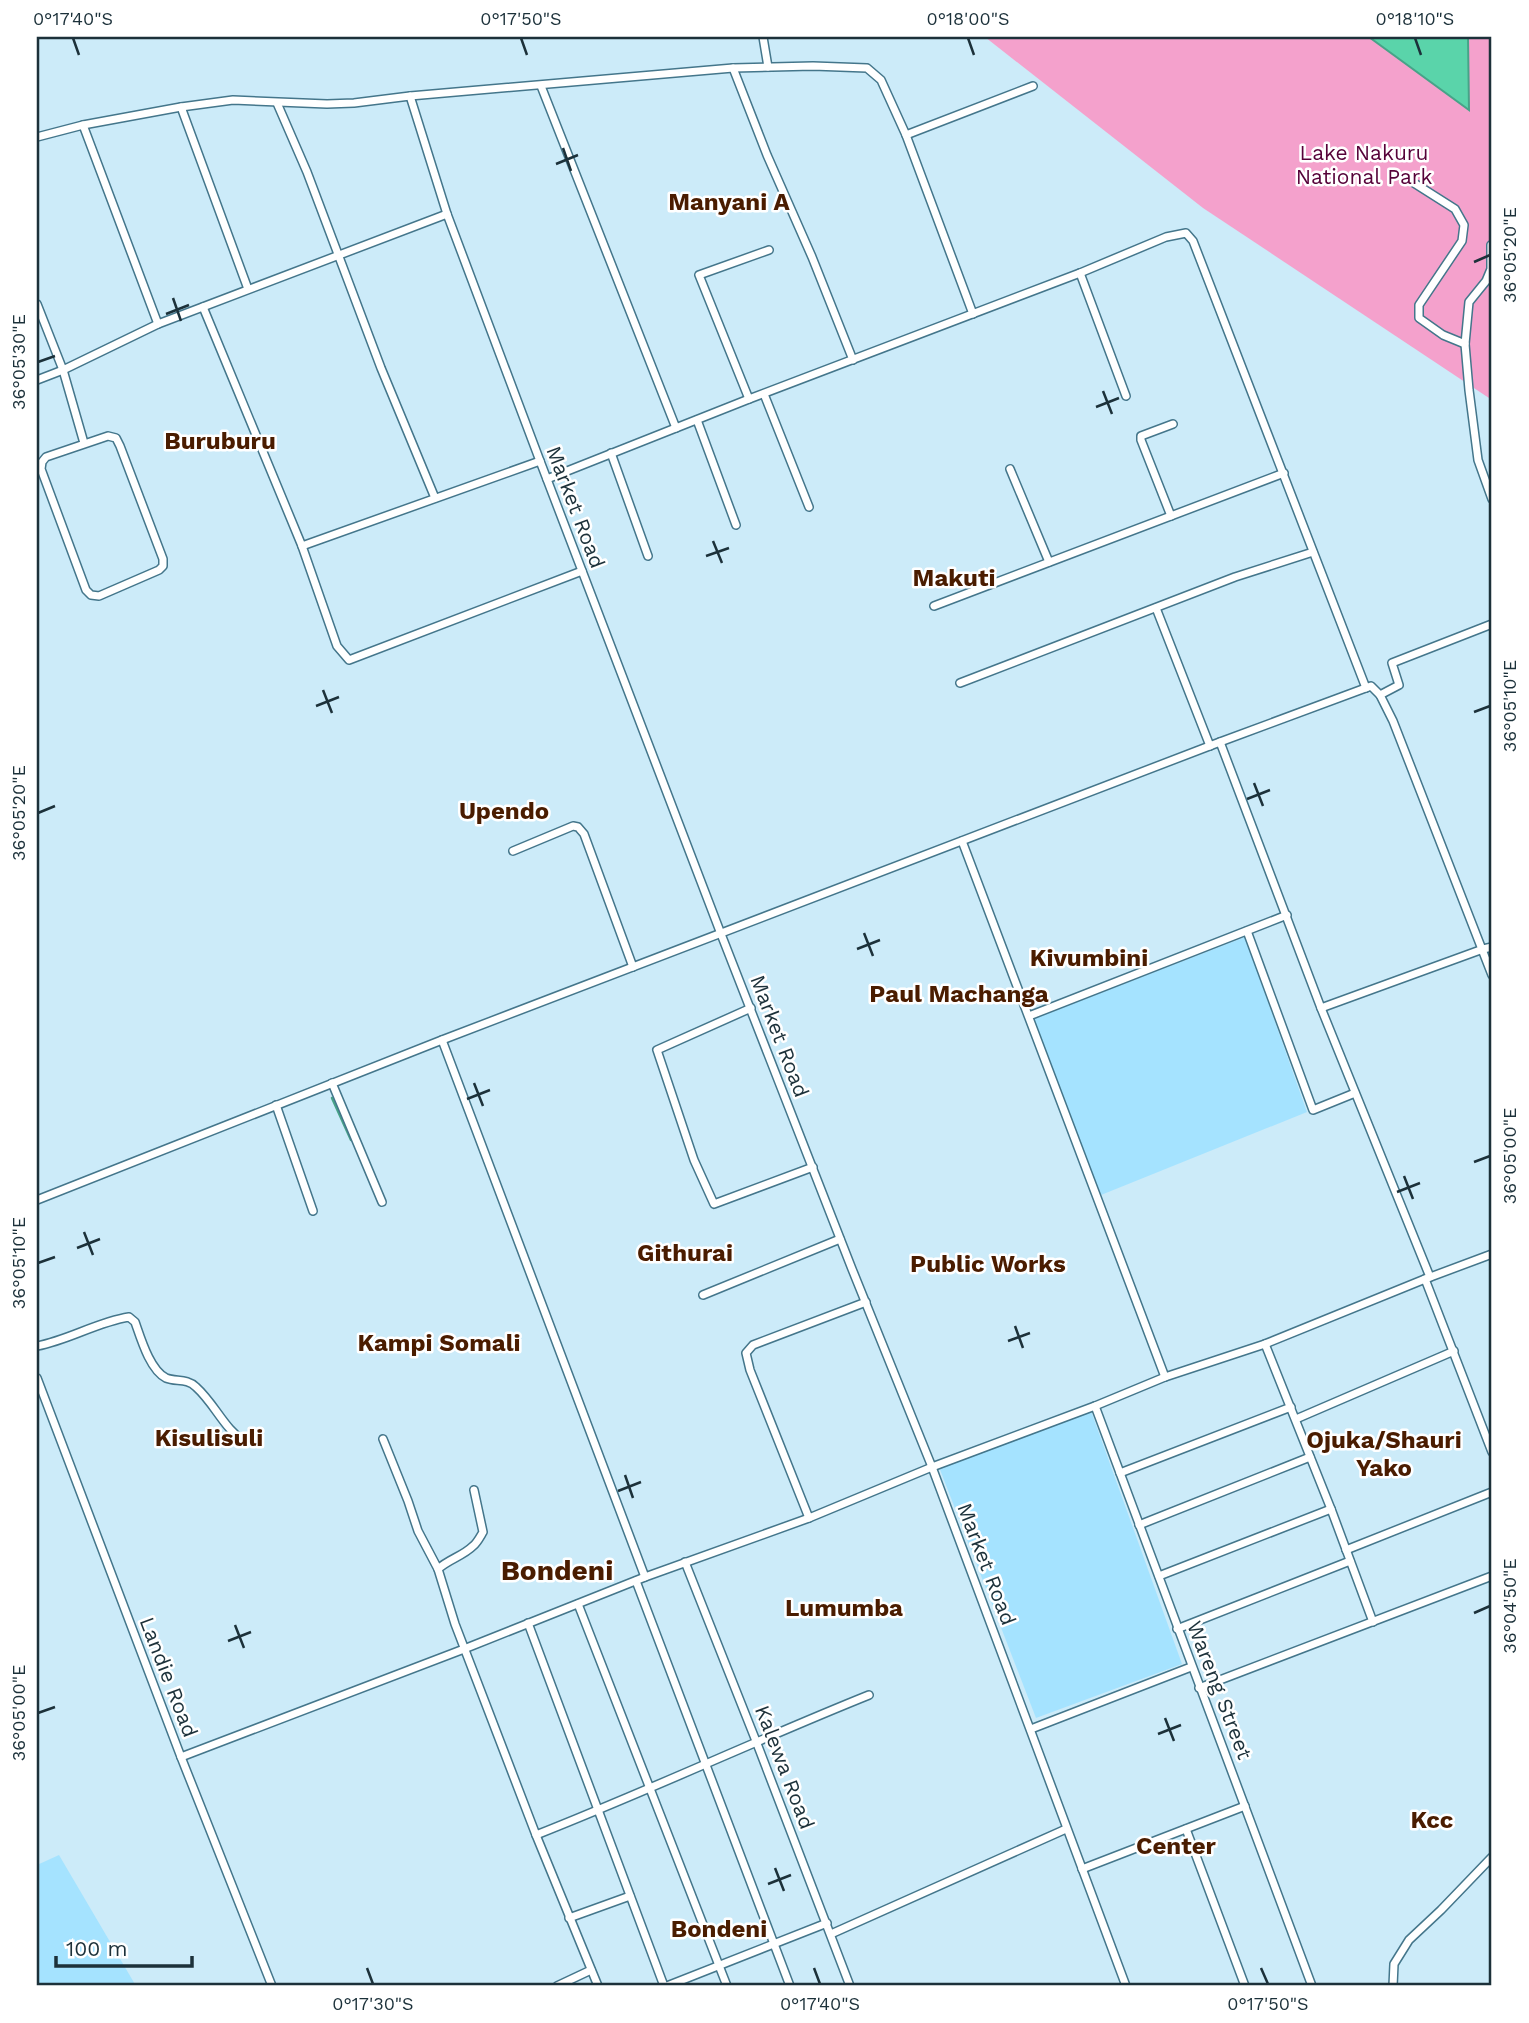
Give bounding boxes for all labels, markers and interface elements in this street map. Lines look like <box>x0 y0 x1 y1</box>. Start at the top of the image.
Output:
text: 0°17'40"S <box>33 8 113 29</box>
text: 0°17'50"S <box>480 8 562 29</box>
text: 0°18'00"S <box>927 8 1009 29</box>
text: 0°18'10"S <box>1376 8 1454 29</box>
park label: Lake Nakuru National Park <box>1296 140 1432 189</box>
district label: Manyani A <box>668 188 791 216</box>
text: 36°05'20"E <box>1499 207 1520 303</box>
text: 36°05'30"E <box>8 314 29 410</box>
district label: Buruburu <box>164 427 276 455</box>
street label: Market Road <box>541 442 611 572</box>
district label: Makuti <box>913 564 995 592</box>
text: 36°05'10"E <box>1499 660 1520 752</box>
text: 36°05'20"E <box>8 765 29 861</box>
district label: Upendo <box>459 797 549 825</box>
district label: Kivumbini <box>1030 944 1148 972</box>
street label: Market Road <box>745 971 815 1101</box>
district label: Paul Machanga <box>869 980 1049 1008</box>
text: 36°05'00"E <box>1499 1108 1520 1204</box>
text: 36°05'10"E <box>8 1217 29 1309</box>
district label: Githurai <box>637 1239 733 1267</box>
district label: Public Works <box>910 1250 1066 1278</box>
district label: Kampi Somali <box>357 1329 521 1357</box>
district label: Kisulisuli <box>155 1424 263 1452</box>
district label: Ojuka/Shauri Yako <box>1306 1426 1462 1482</box>
street label: Market Road <box>952 1499 1022 1629</box>
district label: Bondeni <box>501 1554 613 1587</box>
text: 36°04'50"E <box>1499 1558 1520 1654</box>
district label: Lumumba <box>785 1594 903 1622</box>
street label: Landie Road <box>135 1613 203 1741</box>
street label: Wareng Street <box>1182 1617 1258 1763</box>
text: 36°05'00"E <box>8 1665 29 1761</box>
street label: Kalewa Road <box>750 1701 820 1833</box>
district label: Kcc <box>1411 1806 1453 1834</box>
district label: Center <box>1136 1832 1217 1860</box>
district label: Bondeni <box>671 1915 767 1943</box>
scale bar <box>56 1925 192 1969</box>
text: 100 m <box>66 1936 128 1961</box>
text: 0°17'30"S <box>332 1993 414 2014</box>
text: 0°17'40"S <box>780 1993 860 2014</box>
text: 0°17'50"S <box>1227 1993 1309 2014</box>

